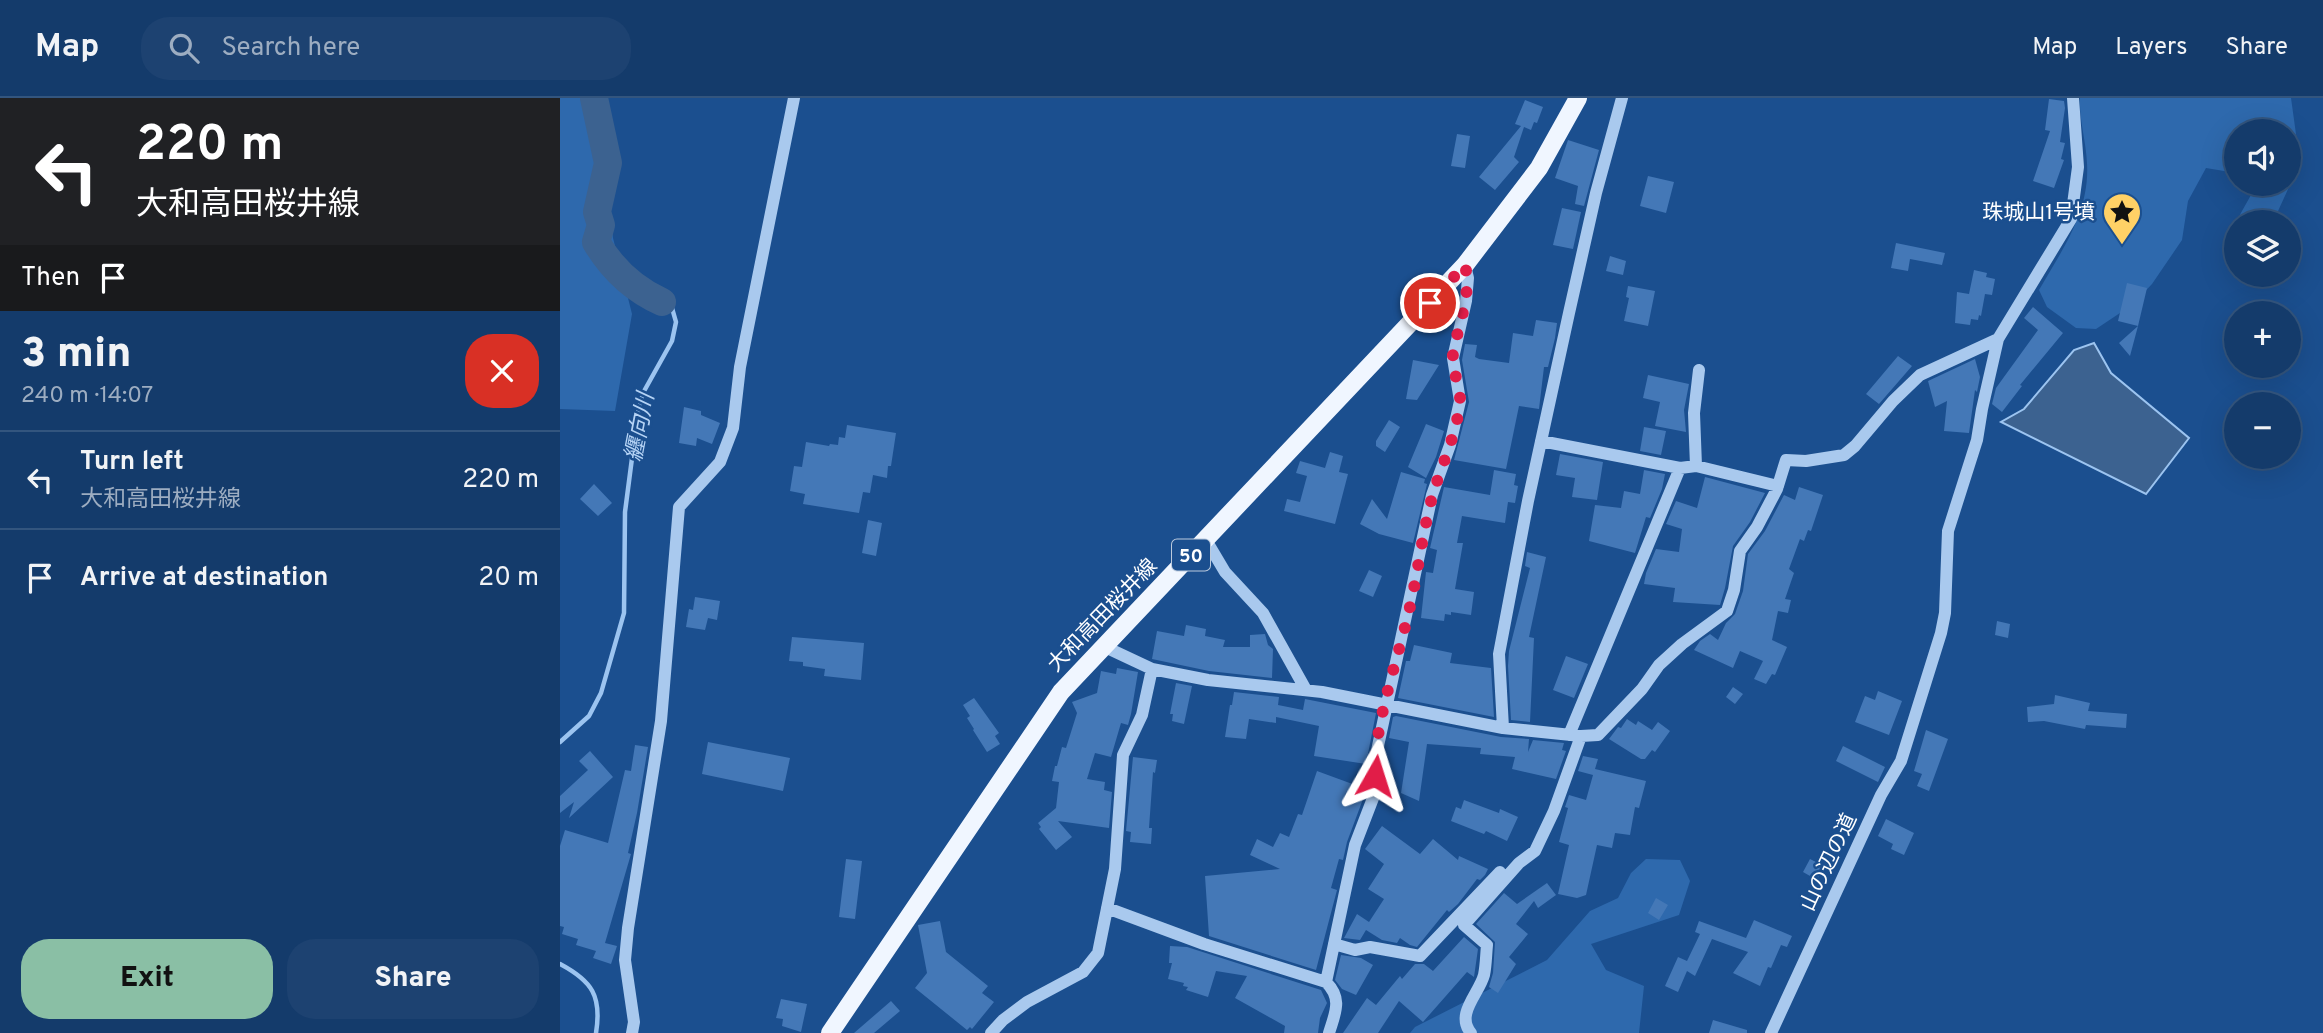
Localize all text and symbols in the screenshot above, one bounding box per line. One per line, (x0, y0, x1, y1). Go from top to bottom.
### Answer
search box (141, 17, 631, 80)
text: Map (35, 27, 99, 69)
icon: search (165, 29, 203, 67)
text: Search here (221, 32, 360, 65)
text: Map (2032, 33, 2077, 63)
text: Layers (2115, 33, 2187, 63)
text: Share (2225, 33, 2288, 63)
text: 220 m (136, 116, 283, 178)
map controls (2224, 119, 2301, 469)
button: sound (2224, 119, 2301, 196)
icon: left (21, 126, 112, 217)
text: 大和高田桜井線 (136, 186, 360, 226)
place icon: 珠城山1号墳 (2101, 191, 2143, 246)
place label: 珠城山1号墳 (1982, 200, 2095, 227)
button: layers (2224, 210, 2301, 287)
icon: arrive (94, 259, 132, 297)
text: Then (21, 262, 80, 295)
pin (1400, 273, 1460, 333)
icon: arrive (1411, 284, 1449, 322)
button: + (2224, 301, 2301, 378)
text: 3 min (21, 329, 132, 382)
button: close (465, 334, 539, 408)
text: 240 m · 14:07 (21, 382, 153, 411)
water label: 纒向川 (621, 388, 663, 464)
button: − (2224, 392, 2301, 469)
text: Turn left (80, 446, 184, 479)
icon: left (21, 461, 59, 499)
text: 220 m (462, 464, 539, 497)
text: 大和高田桜井線 (80, 486, 241, 515)
road number: 50 (1172, 540, 1210, 570)
street label: 大和高田桜井線 (1042, 554, 1164, 678)
icon: arrive (21, 559, 59, 597)
text: Arrive at destination (80, 562, 328, 595)
text: 20 m (478, 562, 539, 595)
position arrow (1338, 739, 1412, 813)
street label: 山の辺の道 (1795, 809, 1864, 916)
button: Exit (21, 939, 273, 1019)
button: Share (287, 939, 539, 1019)

